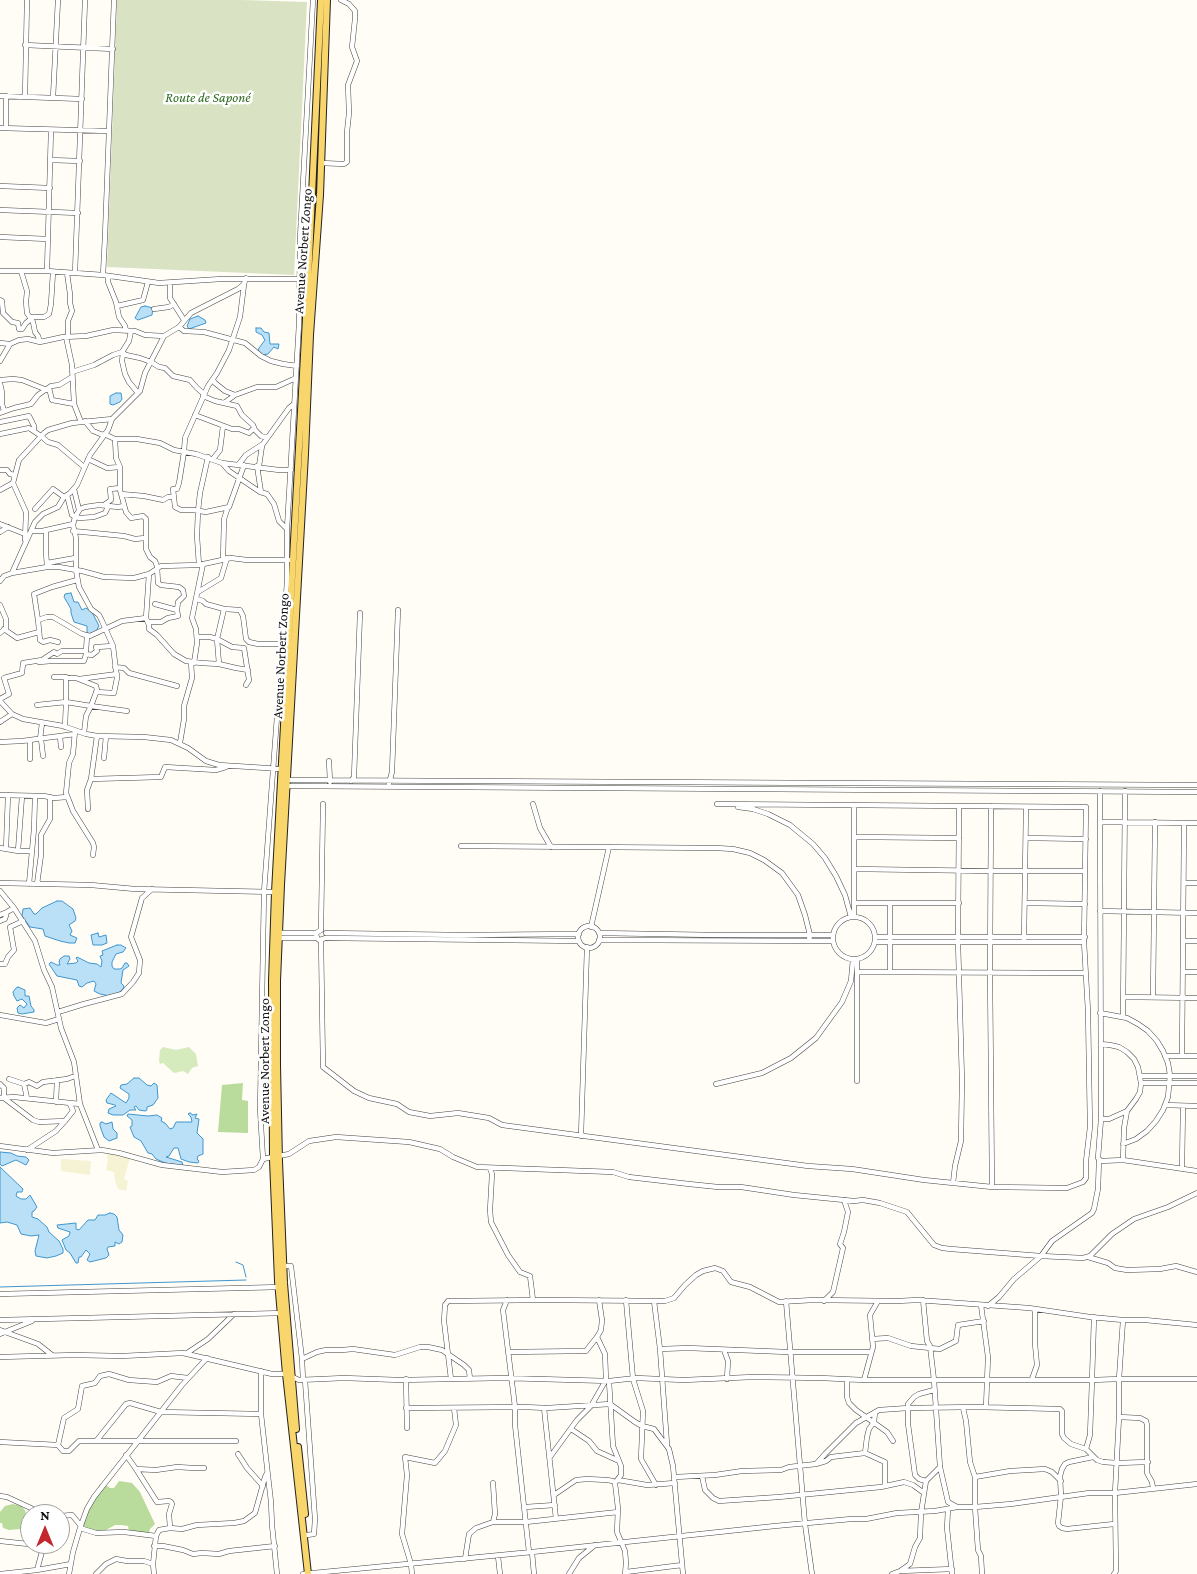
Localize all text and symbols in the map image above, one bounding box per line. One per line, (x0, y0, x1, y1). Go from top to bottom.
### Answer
park label: Route de Saponé (165, 90, 251, 106)
street label: Avenue Norbert Zongo (290, 188, 316, 314)
street label: Avenue Norbert Zongo (269, 593, 293, 719)
street label: Avenue Norbert Zongo (257, 998, 273, 1124)
north arrow (20, 1504, 70, 1554)
text: N (40, 1507, 50, 1523)

